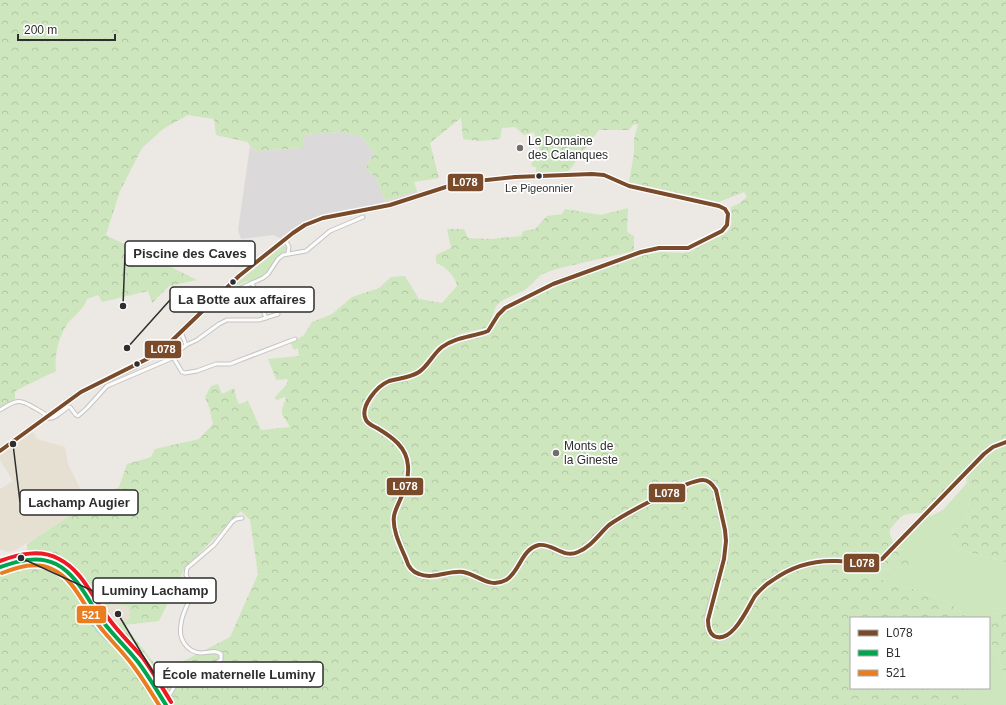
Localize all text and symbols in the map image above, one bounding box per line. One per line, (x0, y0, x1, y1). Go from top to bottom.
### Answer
scale bar (18, 16, 115, 42)
text: 200 m (24, 23, 57, 37)
place label: Le Domaine des Calanques (528, 134, 608, 162)
marker: Le Domaine des Calanques (515, 143, 525, 153)
marker: Le Pigeonnier (534, 171, 544, 181)
line badge: L078 (447, 173, 484, 192)
text: L078 (452, 176, 478, 188)
place label: Le Pigeonnier (505, 182, 573, 194)
callout: Piscine des Caves (125, 241, 255, 266)
text: Piscine des Caves (133, 246, 247, 261)
unlabelled marker (228, 277, 238, 287)
callout: La Botte aux affaires (170, 287, 314, 312)
text: La Botte aux affaires (178, 292, 306, 307)
line badge: L078 (144, 340, 182, 359)
text: L078 (150, 343, 176, 355)
unlabelled marker (132, 359, 142, 369)
place label: Monts de la Gineste (564, 439, 618, 467)
marker: Monts de la Gineste (551, 448, 561, 458)
line badge: L078 (386, 477, 424, 496)
text: L078 (392, 480, 418, 492)
line badge: L078 (648, 483, 686, 503)
text: L078 (654, 487, 680, 499)
callout: Lachamp Augier (20, 490, 138, 515)
text: Lachamp Augier (28, 495, 130, 510)
line badge: L078 (843, 553, 880, 573)
text: L078 (849, 557, 875, 569)
callout: Luminy Lachamp (93, 578, 216, 603)
text: Luminy Lachamp (102, 583, 209, 598)
line badge: 521 (76, 605, 107, 624)
text: 521 (82, 609, 100, 621)
legend (850, 617, 990, 689)
text: L078 (886, 626, 913, 640)
text: B1 (886, 646, 901, 660)
callout: École maternelle Luminy (154, 662, 323, 687)
text: 521 (886, 666, 906, 680)
text: École maternelle Luminy (162, 667, 316, 682)

